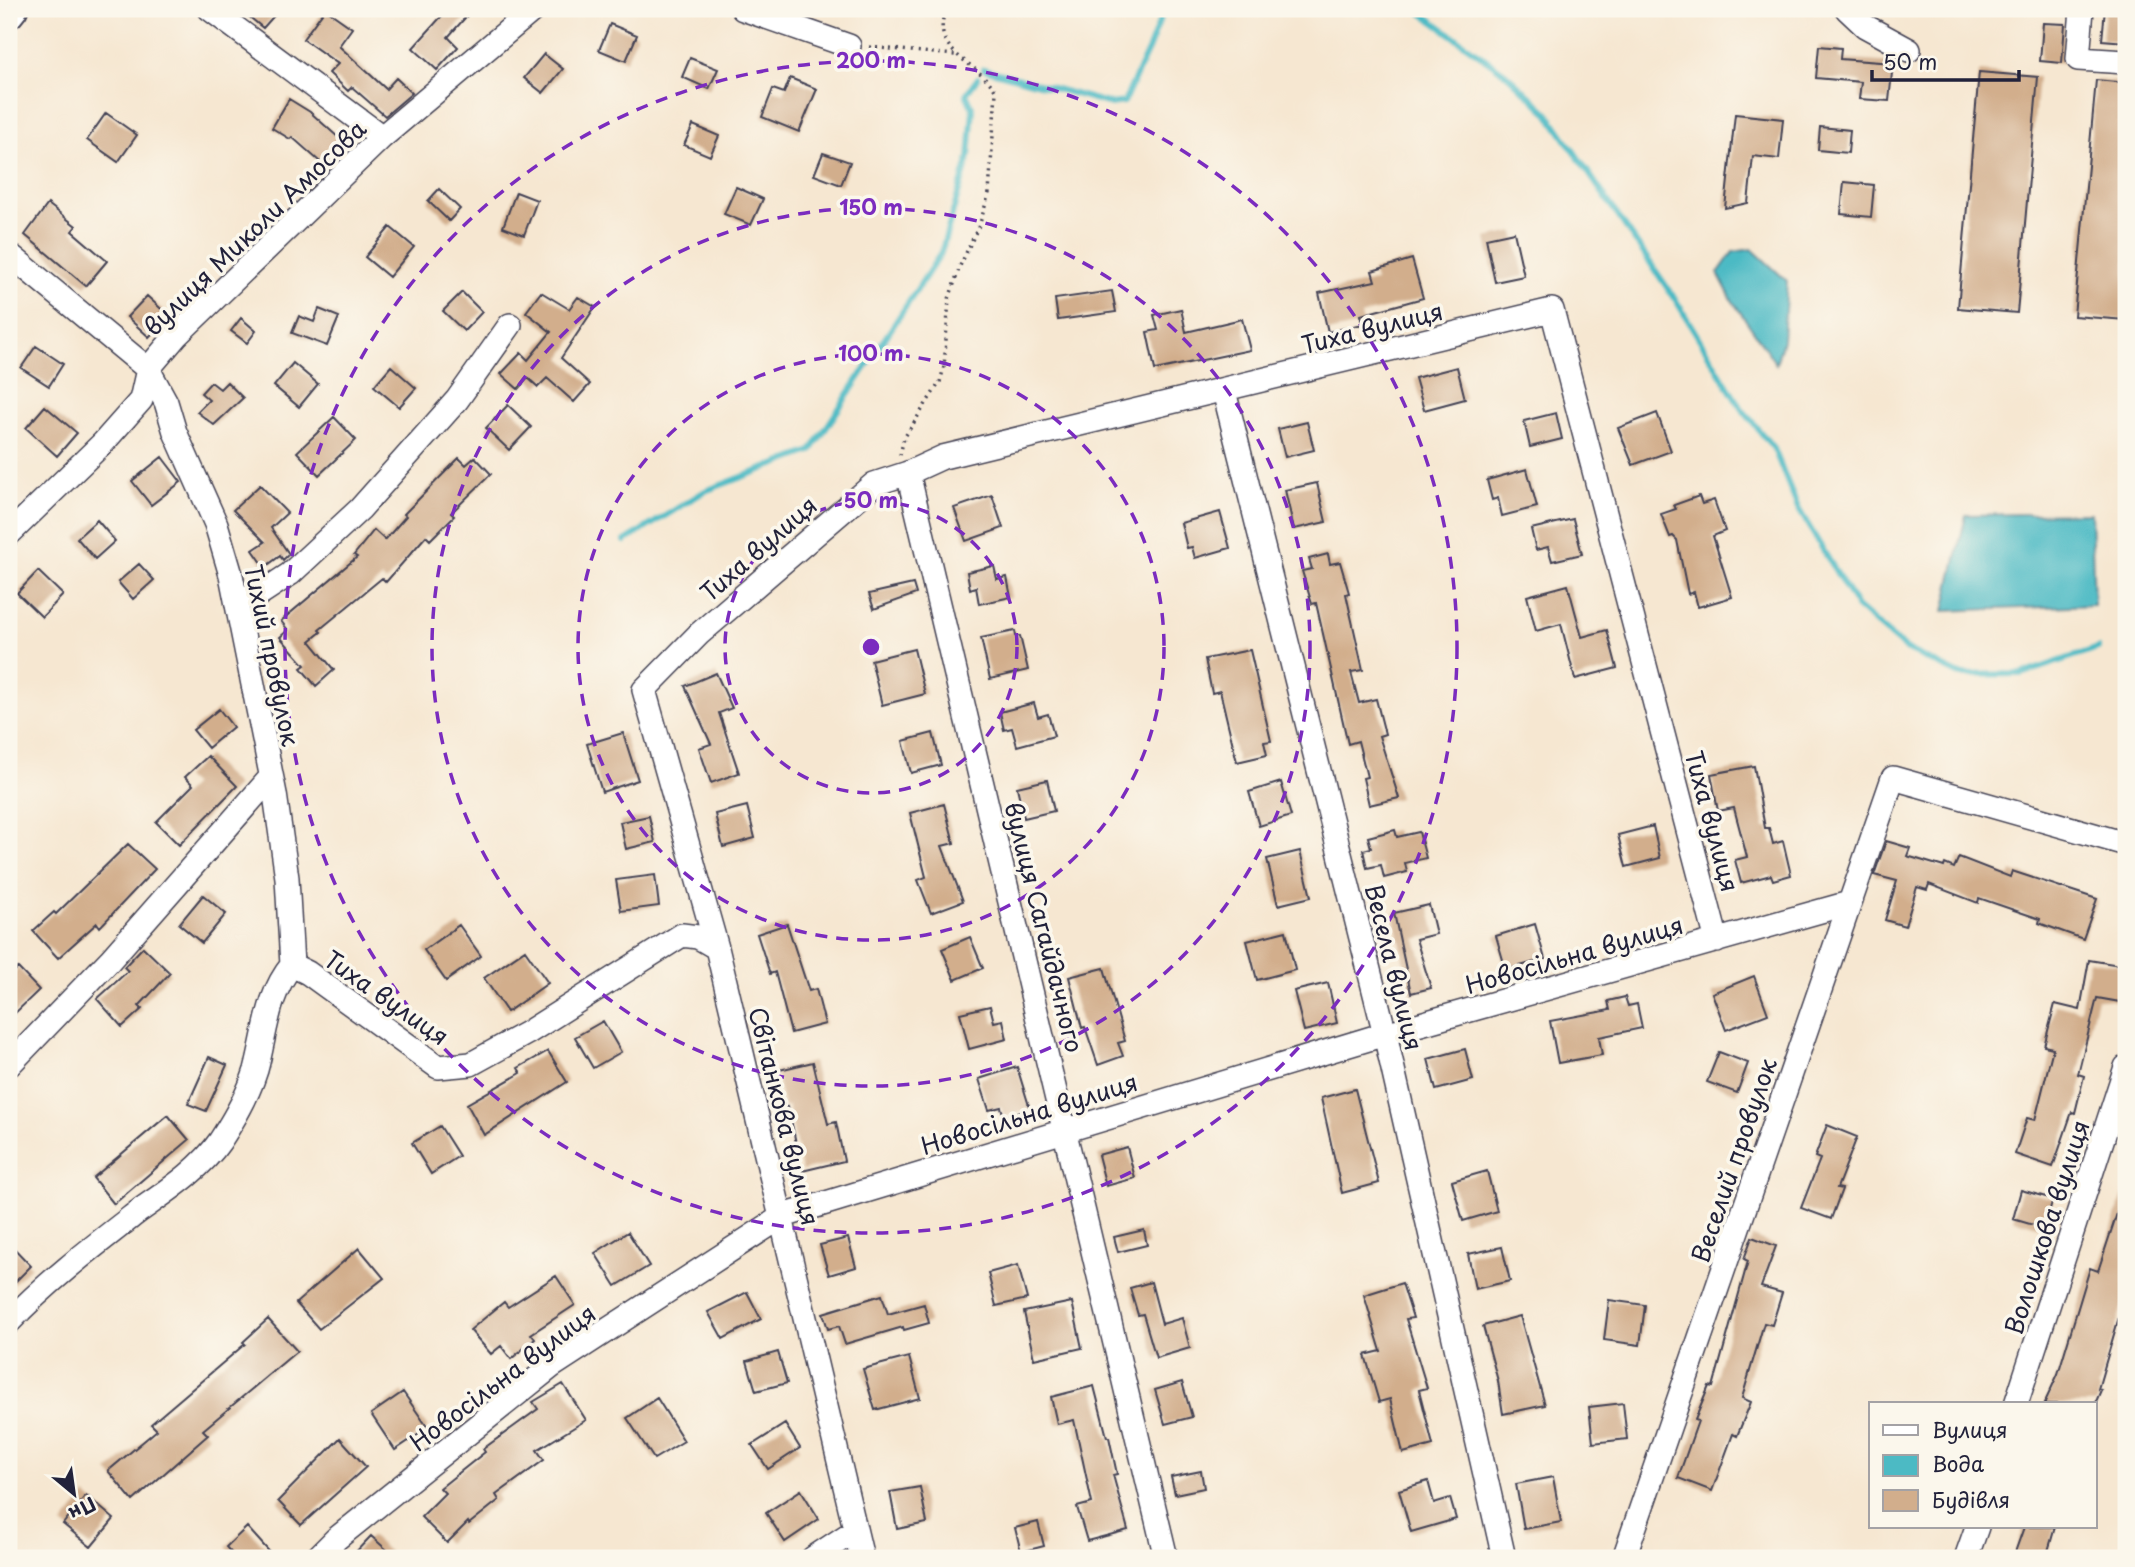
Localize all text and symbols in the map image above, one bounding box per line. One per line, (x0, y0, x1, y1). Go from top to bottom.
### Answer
scale bar (1872, 38, 2020, 82)
text: 200 m (836, 43, 906, 75)
text: 50 m (1883, 45, 1937, 77)
street label: вулиця Миколи Амосова (134, 111, 374, 343)
text: 150 m (839, 190, 903, 222)
street label: Тиха вулиця (1297, 292, 1447, 362)
text: 100 m (838, 336, 904, 368)
text: 50 m (844, 483, 898, 515)
street label: Тиха вулиця (692, 487, 824, 609)
street label: Тихий провулок (236, 561, 310, 750)
centre of rings (859, 635, 883, 659)
street label: Тиха вулиця (1677, 746, 1749, 896)
street label: вулиця Сагайдачного (996, 798, 1094, 1056)
street label: Весела вулиця (1357, 880, 1433, 1054)
street label: Новосільна вулиця (1461, 906, 1687, 1002)
street label: Тиха вулиця (317, 941, 457, 1053)
street label: Світанкова вулиця (740, 1003, 830, 1229)
street label: Веселий провулок (1681, 1052, 1785, 1267)
street label: Новосільна вулиця (916, 1063, 1142, 1163)
street label: Волошкова вулиця (1994, 1115, 2098, 1339)
street label: Новосільна вулиця (401, 1295, 603, 1459)
legend (1869, 1402, 2096, 1528)
text: Вулиця (1932, 1413, 2008, 1445)
text: Вода (1932, 1447, 1984, 1479)
north arrow (38, 1458, 108, 1528)
text: Будівля (1932, 1483, 2010, 1515)
text: Пн (64, 1491, 102, 1529)

